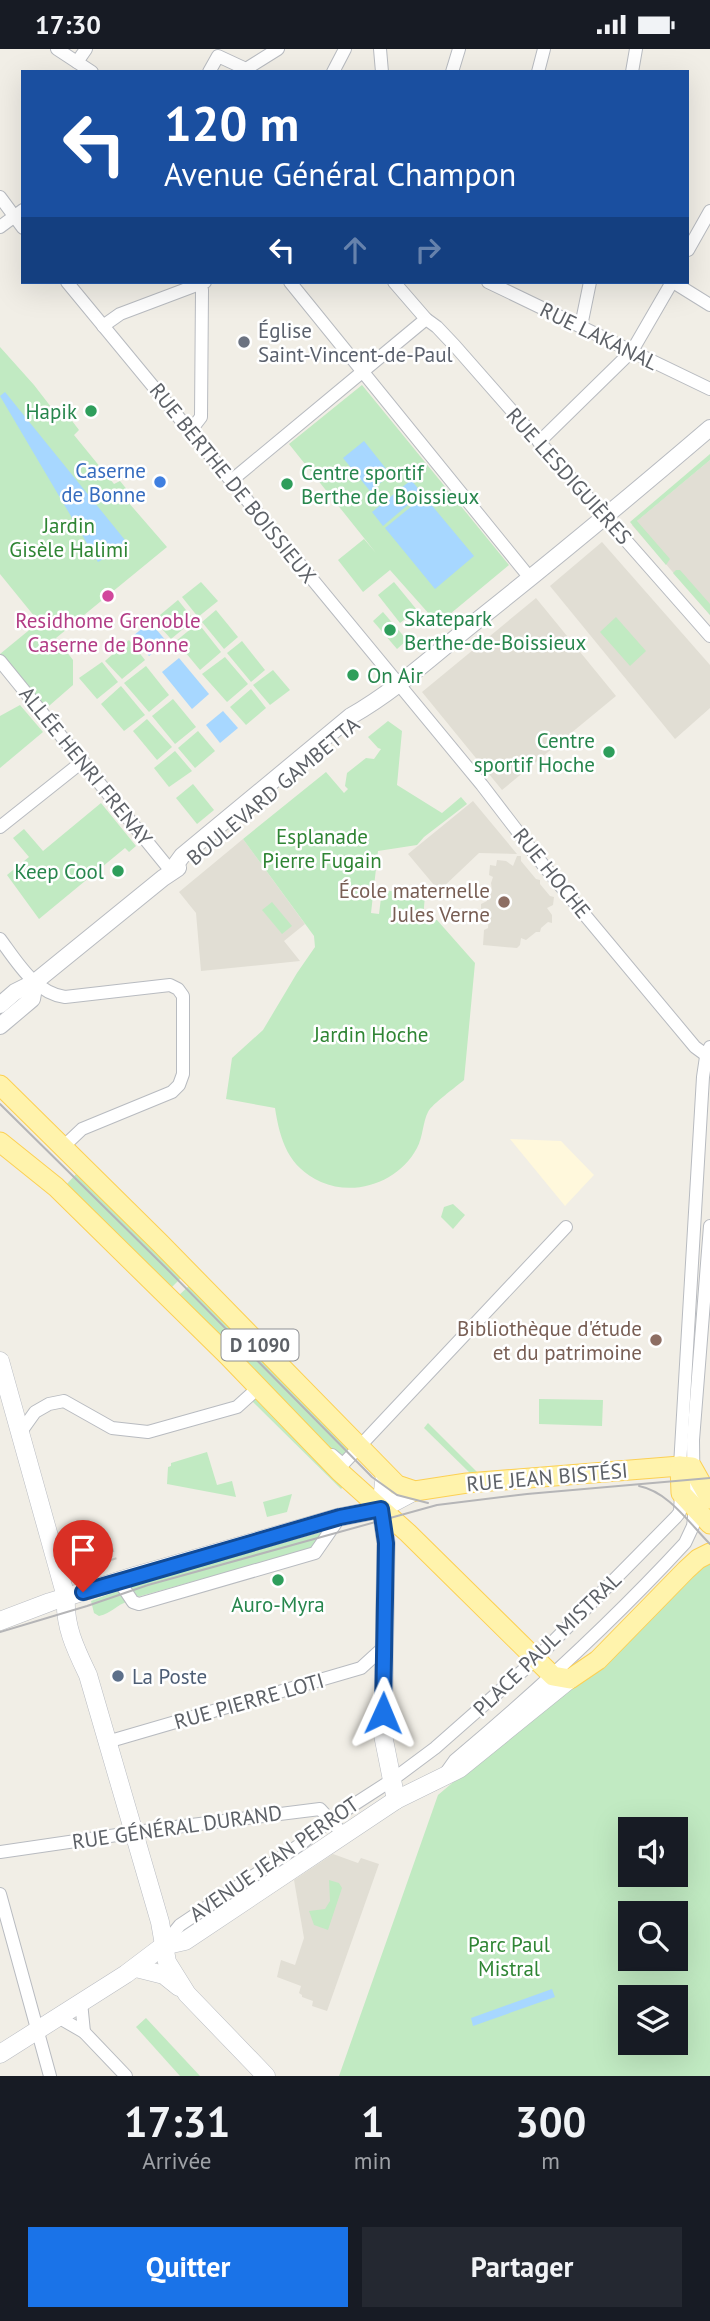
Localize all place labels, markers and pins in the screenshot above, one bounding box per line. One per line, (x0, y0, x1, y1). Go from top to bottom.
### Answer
place label: Église Saint-Vincent-de-Paul (258, 317, 453, 368)
marker: Église Saint-Vincent-de-Paul (236, 334, 252, 350)
place label: Hapik (25, 398, 77, 425)
marker: Hapik (83, 403, 99, 419)
place label: Caserne de Bonne (61, 457, 146, 508)
place label: Centre sportif Berthe de Boissieux (301, 459, 480, 510)
marker: Caserne de Bonne (152, 474, 168, 490)
marker: Centre sportif Berthe de Boissieux (279, 476, 295, 492)
marker: Residhome Grenoble Caserne de Bonne (100, 588, 116, 604)
place label: Skatepark Berthe-de-Boissieux (404, 605, 587, 656)
place label: Residhome Grenoble Caserne de Bonne (15, 607, 201, 658)
marker: Skatepark Berthe-de-Boissieux (382, 622, 398, 638)
place label: On Air (367, 662, 423, 689)
marker: On Air (345, 667, 361, 683)
place label: Centre sportif Hoche (474, 727, 595, 778)
marker: Centre sportif Hoche (601, 744, 617, 760)
place label: Keep Cool (14, 858, 104, 885)
marker: Keep Cool (110, 863, 126, 879)
place label: École maternelle Jules Verne (339, 877, 490, 928)
marker: École maternelle Jules Verne (496, 894, 512, 910)
place label: Bibliothèque d'étude et du patrimoine (457, 1315, 642, 1366)
marker: Bibliothèque d'étude et du patrimoine (648, 1332, 664, 1348)
pin (53, 1520, 113, 1592)
marker: Auro-Myra (270, 1572, 286, 1588)
place label: Auro-Myra (231, 1591, 325, 1618)
place label: La Poste (132, 1663, 207, 1690)
marker: La Poste (110, 1668, 126, 1684)

